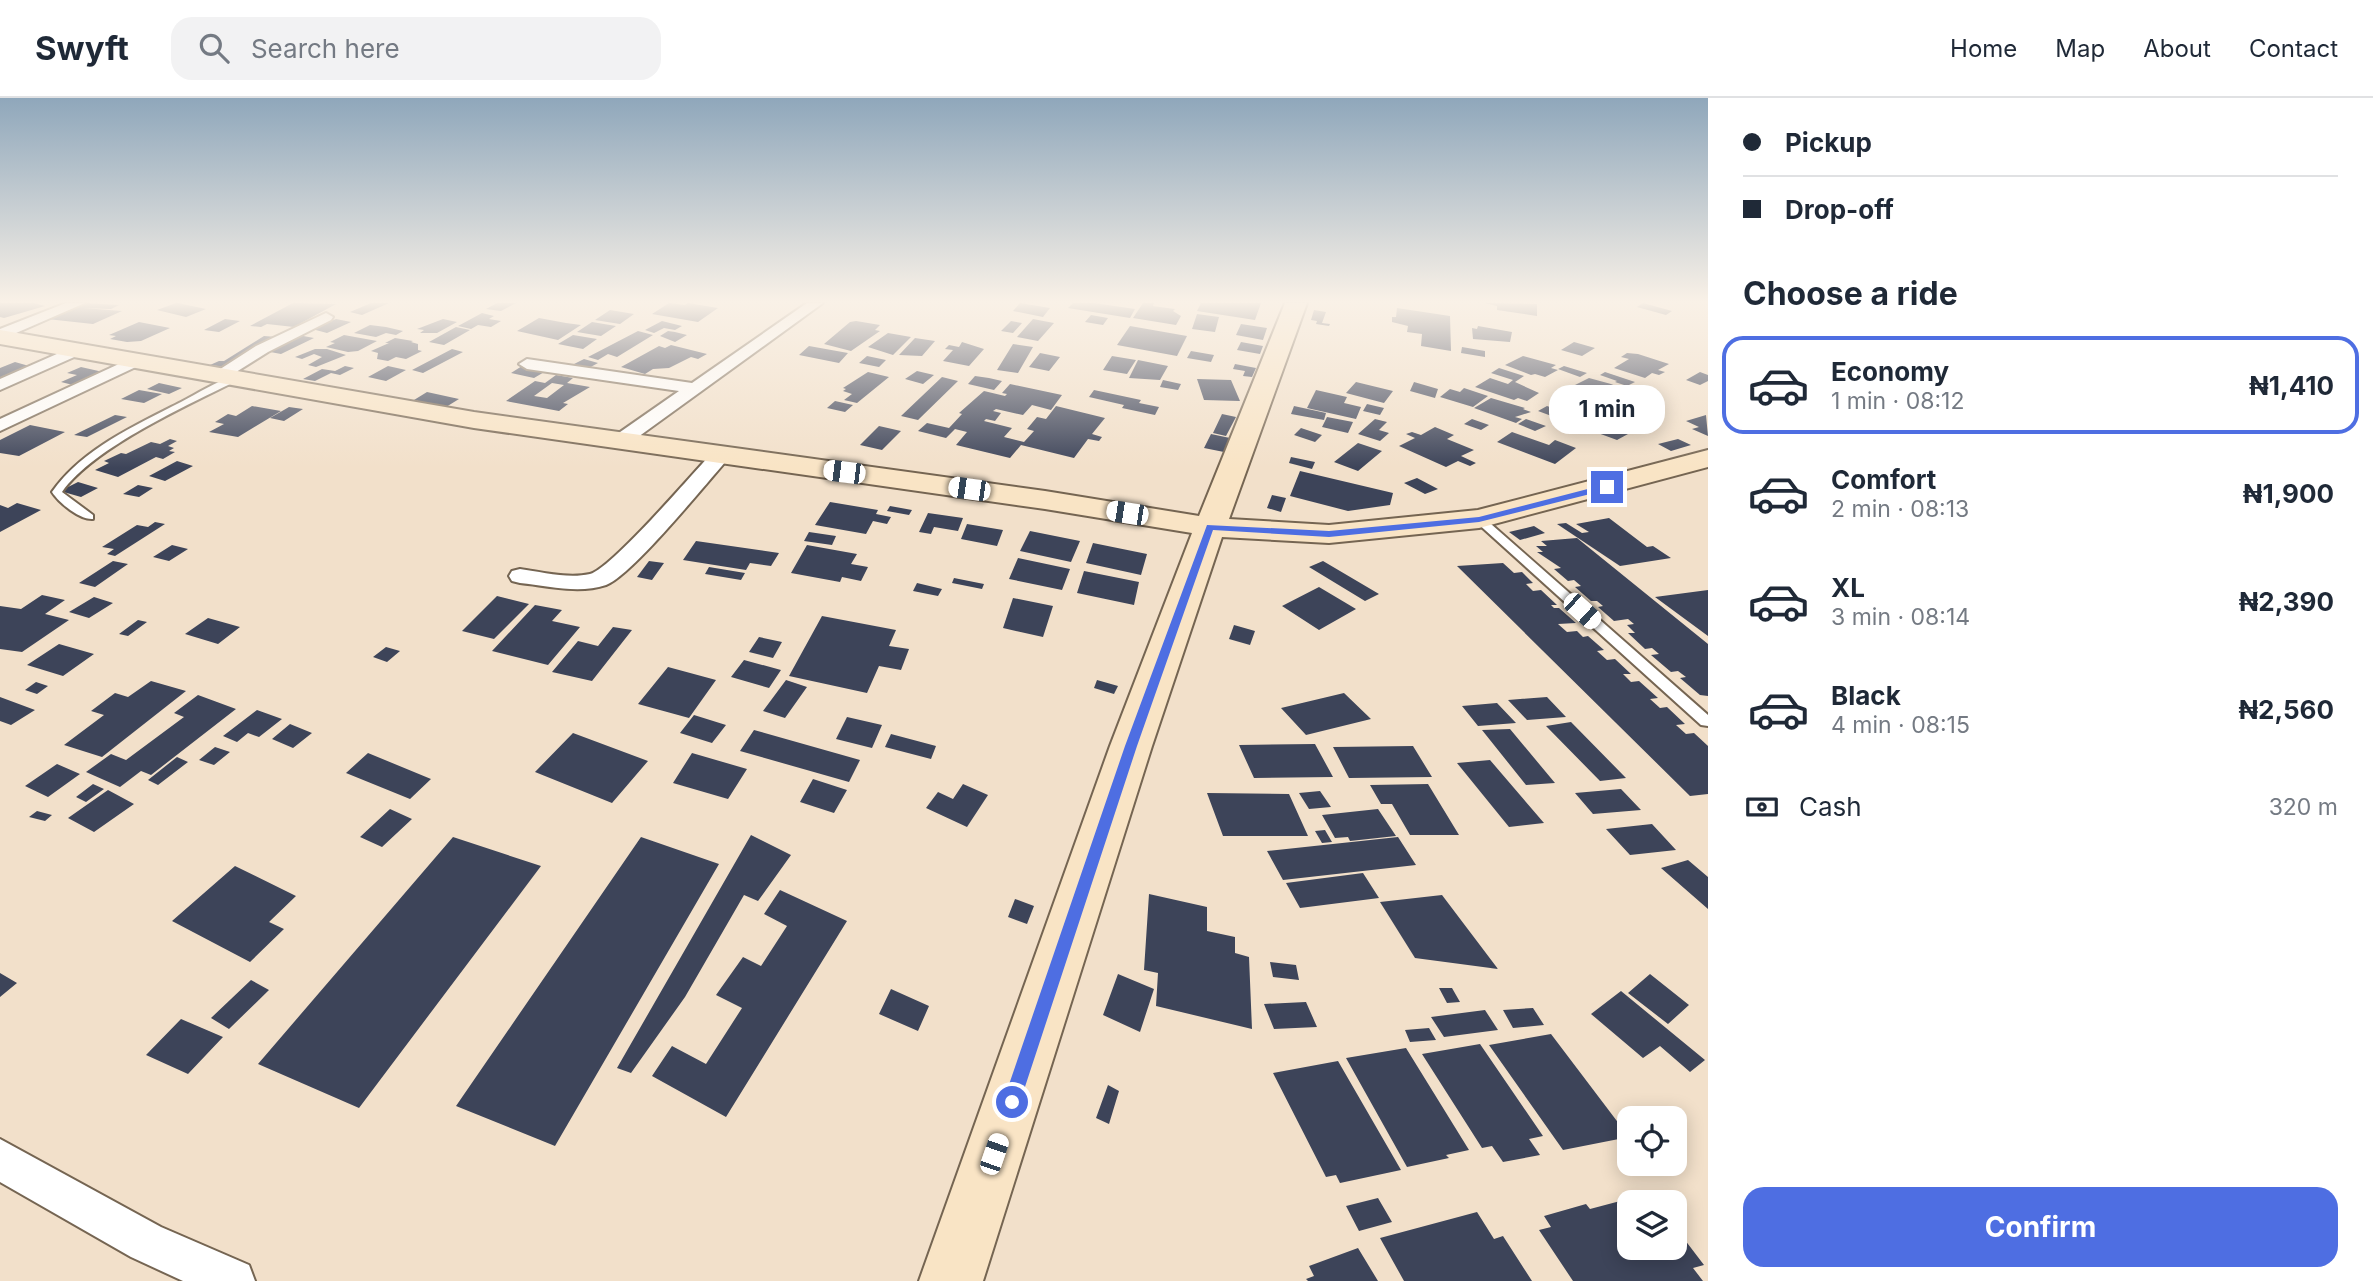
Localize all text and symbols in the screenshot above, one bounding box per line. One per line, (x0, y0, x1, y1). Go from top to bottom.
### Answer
search box (171, 17, 661, 80)
text: Swyft (35, 28, 129, 68)
icon: search (195, 29, 233, 67)
text: Search here (251, 33, 400, 64)
text: Home (1950, 34, 2017, 63)
text: Map (2055, 34, 2105, 63)
text: About (2143, 34, 2211, 63)
text: Contact (2249, 34, 2338, 63)
text: Pickup (1785, 127, 1872, 158)
text: Drop-off (1785, 194, 1894, 225)
text: Choose a ride (1743, 274, 1958, 313)
icon: car (1747, 354, 1810, 417)
text: Economy (1831, 356, 1949, 387)
text: ₦1,410 (2249, 370, 2334, 401)
callout: 1 min (1549, 386, 1665, 434)
text: 1 min · 08:12 (1831, 387, 1964, 415)
text: 1 min (1579, 395, 1635, 423)
car (822, 459, 867, 485)
icon: car (1747, 462, 1810, 525)
text: Comfort (1831, 464, 1936, 495)
route end (1591, 471, 1623, 503)
car (947, 476, 992, 502)
text: ₦1,900 (2243, 478, 2334, 509)
text: 2 min · 08:13 (1831, 495, 1969, 523)
car (1105, 499, 1150, 527)
icon: car (1747, 570, 1810, 633)
text: XL (1831, 572, 1865, 603)
text: ₦2,390 (2239, 586, 2334, 617)
car (1560, 589, 1605, 633)
text: 3 min · 08:14 (1831, 603, 1970, 631)
icon: car (1747, 678, 1810, 741)
text: Black (1831, 680, 1901, 711)
text: ₦2,560 (2238, 694, 2334, 725)
text: 4 min · 08:15 (1831, 711, 1970, 739)
icon: cash (1743, 788, 1781, 826)
text: Cash (1799, 791, 1862, 822)
text: 320 m (2269, 793, 2338, 821)
route start (996, 1086, 1028, 1118)
map controls (1617, 1106, 1687, 1260)
button: locate (1617, 1106, 1687, 1176)
car (978, 1131, 1011, 1177)
button: Confirm (1743, 1187, 2338, 1267)
button: layers (1617, 1190, 1687, 1260)

